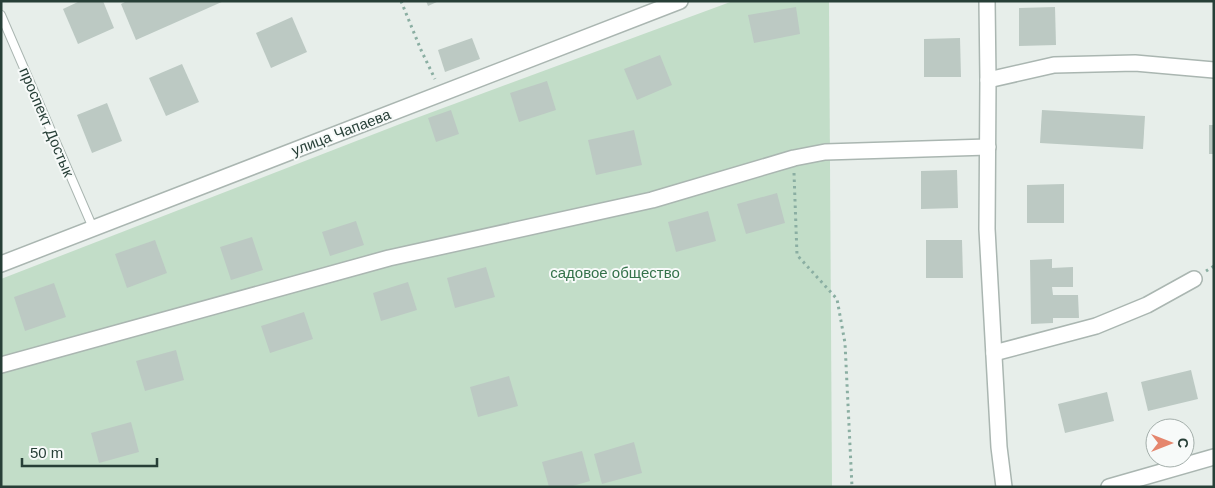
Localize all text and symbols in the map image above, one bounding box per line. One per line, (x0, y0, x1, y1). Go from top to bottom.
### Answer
street label: проспект Достык (16, 65, 78, 180)
street label: улица Чапаева (289, 105, 394, 159)
park label: садовое общество (550, 264, 680, 281)
north arrow (1145, 418, 1195, 468)
scale bar (22, 436, 158, 468)
text: С (1175, 438, 1191, 448)
text: 50 m (30, 444, 63, 461)

